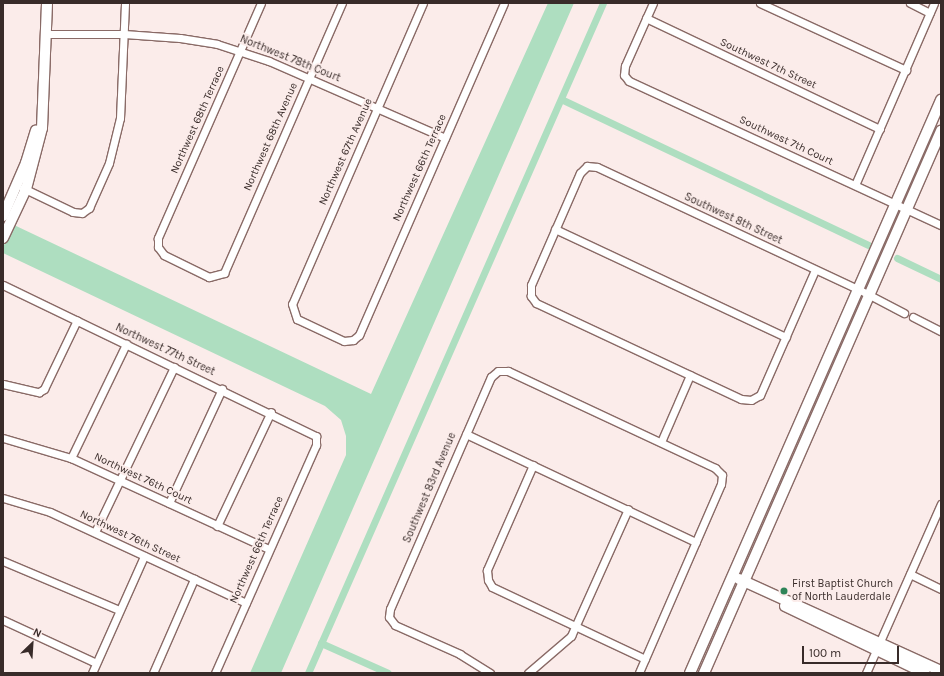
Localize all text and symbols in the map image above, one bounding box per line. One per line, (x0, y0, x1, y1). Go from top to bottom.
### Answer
street label: Northwest 78th Court (238, 33, 342, 85)
street label: Southwest 7th Street (718, 36, 818, 92)
street label: Northwest 68th Terrace (168, 64, 228, 176)
street label: Northwest 68th Avenue (241, 81, 301, 193)
street label: Northwest 67th Avenue (316, 97, 376, 207)
street label: Northwest 66th Terrace (390, 112, 450, 224)
street label: Southwest 7th Court (737, 113, 835, 169)
street label: Southwest 8th Street (682, 190, 784, 248)
street label: Northwest 77th Street (113, 321, 217, 379)
street label: Southwest 83rd Avenue (401, 431, 459, 545)
street label: Northwest 76th Court (92, 450, 194, 508)
street label: Northwest 66th Terrace (227, 494, 287, 606)
street label: Northwest 76th Street (78, 508, 182, 566)
place label: First Baptist Church of North Lauderdale (792, 578, 893, 604)
marker: First Baptist Church of North Lauderdale (779, 586, 789, 596)
north arrow (12, 624, 52, 664)
text: N (31, 625, 44, 640)
scale bar (804, 638, 901, 664)
text: 100 m (809, 646, 841, 660)

